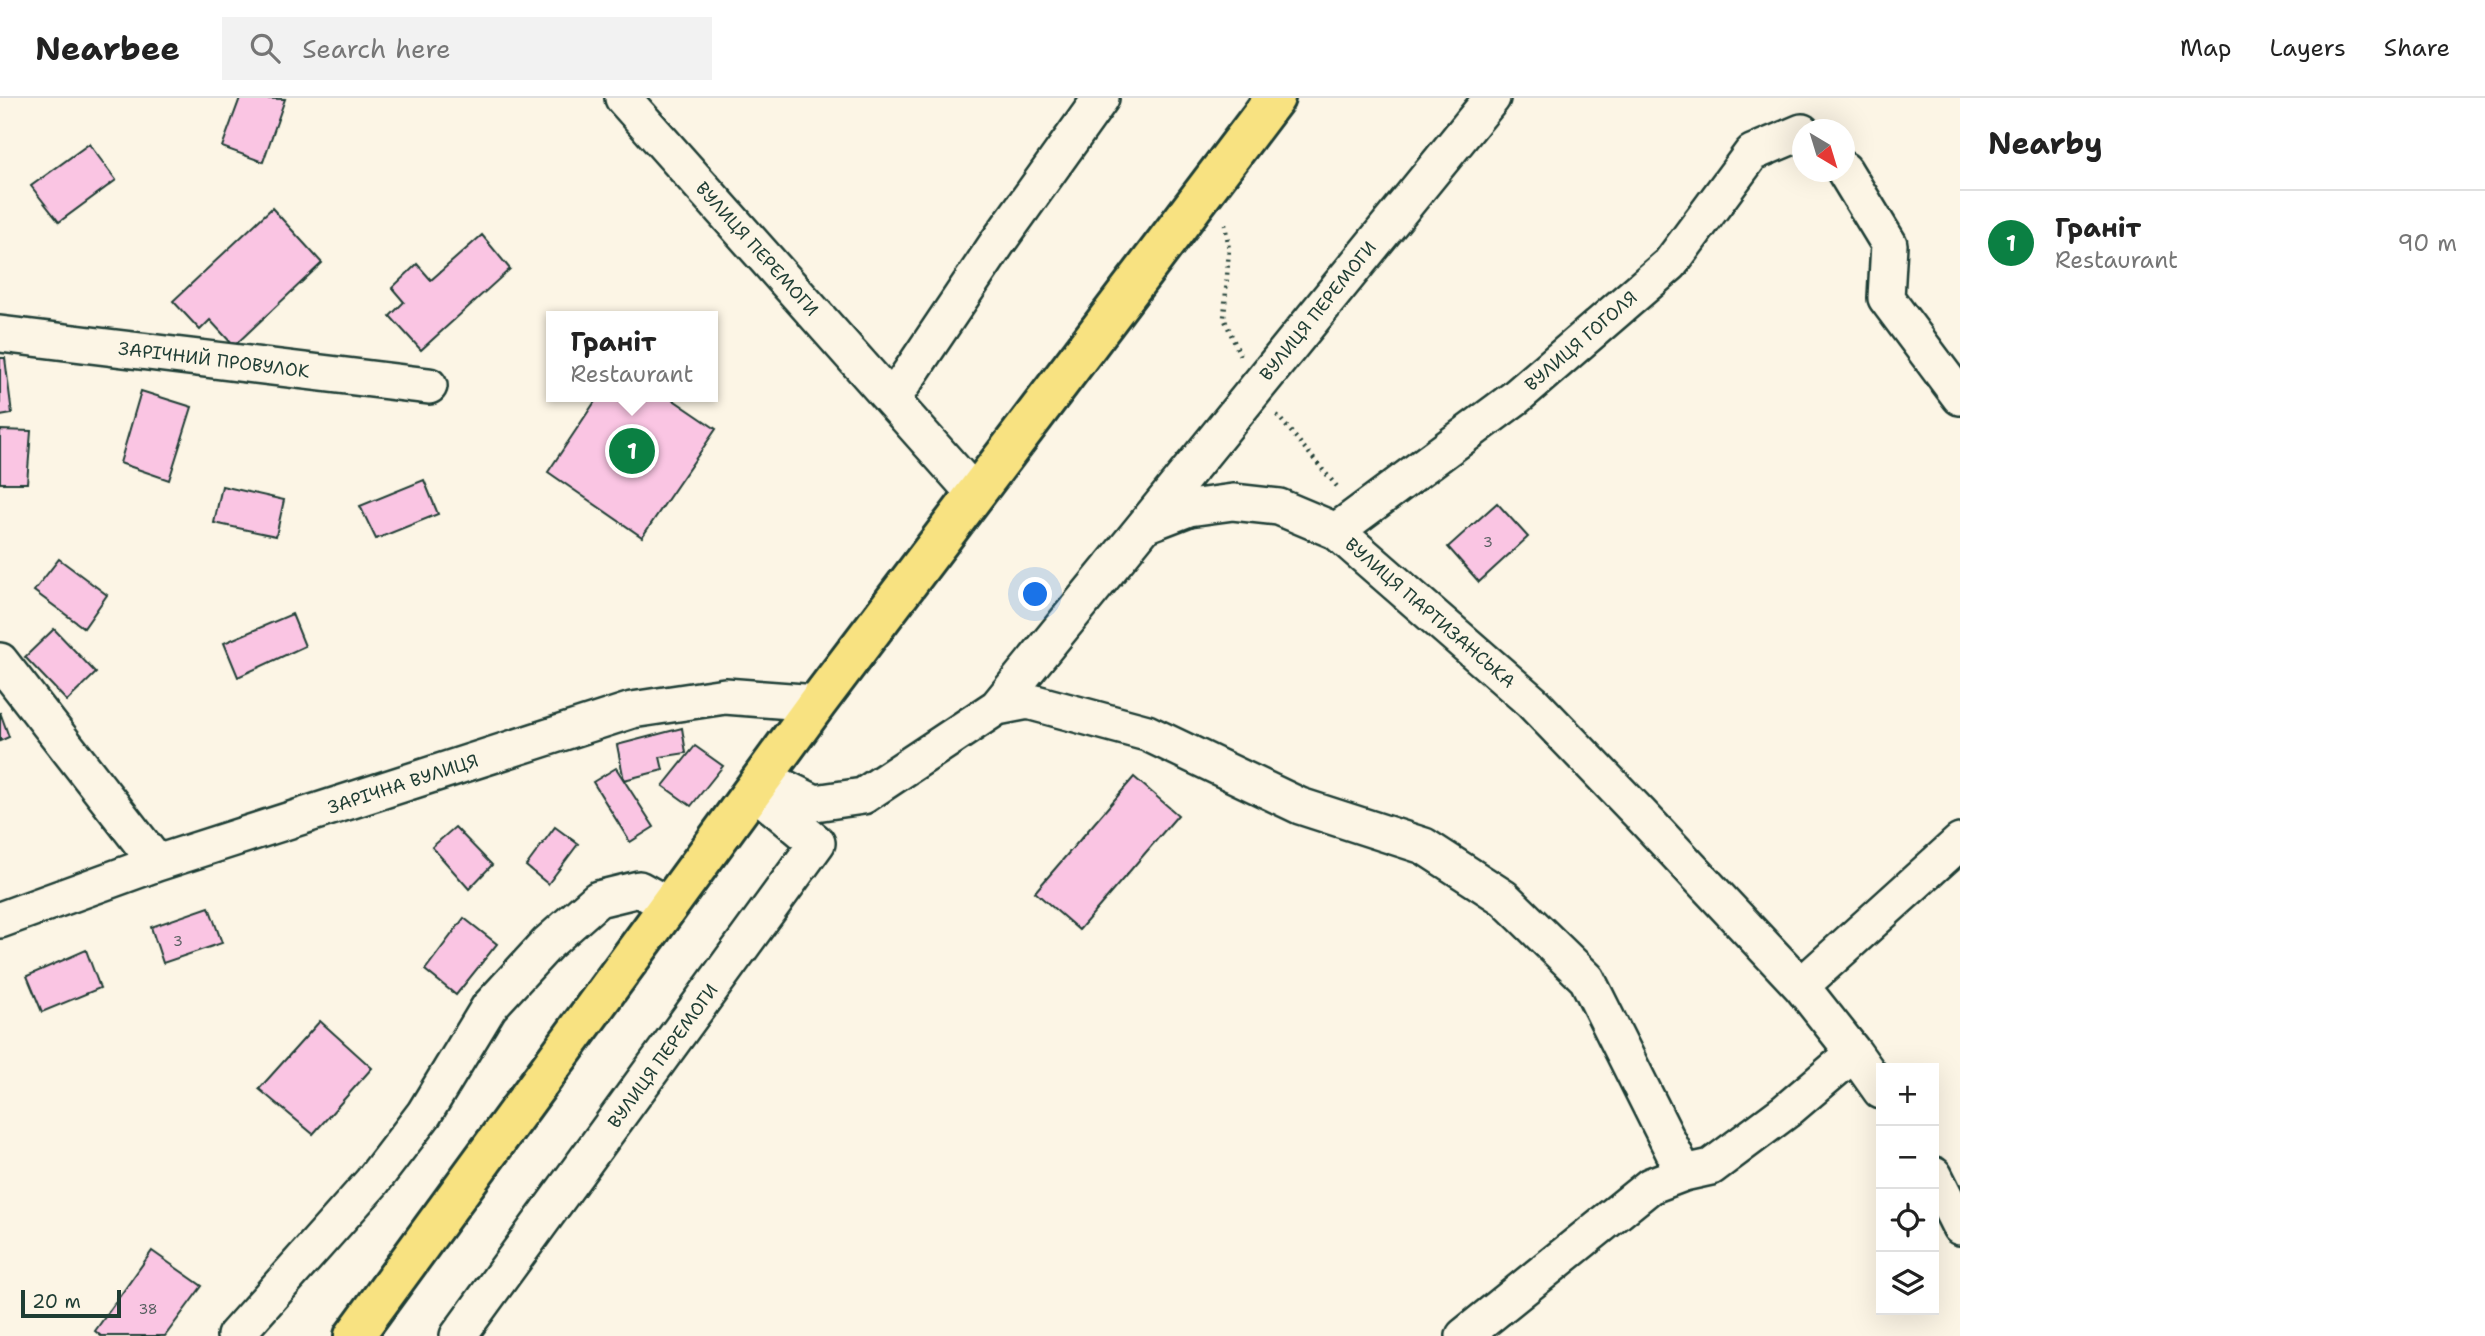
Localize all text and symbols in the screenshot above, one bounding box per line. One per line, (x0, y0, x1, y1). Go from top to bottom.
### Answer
search box (222, 17, 712, 80)
text: Nearbee (35, 26, 180, 71)
icon: search (246, 29, 284, 67)
text: Search here (302, 31, 451, 66)
text: Map (2180, 32, 2231, 64)
text: Layers (2269, 32, 2346, 64)
text: Share (2384, 32, 2450, 64)
north arrow (1792, 119, 1855, 182)
text: Nearby (1988, 123, 2103, 164)
street label: ВУЛИЦЯ ПЕРЕМОГИ (690, 177, 824, 321)
text: Граніт (2055, 210, 2141, 245)
text: 1 (2006, 228, 2016, 258)
text: 90 m (2397, 228, 2457, 258)
street label: ВУЛИЦЯ ПЕРЕМОГИ (1254, 236, 1382, 386)
text: Restaurant (2055, 245, 2178, 275)
street label: ВУЛИЦЯ ГОГОЛЯ (1520, 286, 1642, 396)
popup (546, 311, 718, 402)
text: Граніт (570, 324, 656, 359)
street label: ЗАРІЧНИЙ ПРОВУЛОК (117, 336, 311, 384)
text: Restaurant (570, 359, 694, 389)
pin: 1 (609, 425, 655, 477)
street label: ВУЛИЦЯ ПАРТИЗАНСЬКА (1340, 532, 1520, 694)
house number: 3 (1483, 533, 1493, 551)
your location (1018, 577, 1052, 611)
street label: ЗАРІЧНА ВУЛИЦЯ (325, 748, 481, 820)
house number: 3 (173, 932, 183, 950)
street label: ВУЛИЦЯ ПЕРЕМОГИ (603, 979, 723, 1133)
map controls (1876, 1063, 1939, 1315)
button: + (1876, 1063, 1939, 1126)
button: − (1876, 1126, 1939, 1189)
button: locate (1876, 1189, 1939, 1252)
button: layers (1876, 1252, 1939, 1315)
scale bar (21, 1287, 121, 1319)
text: 20 m (32, 1289, 81, 1314)
house number: 38 (138, 1300, 158, 1318)

